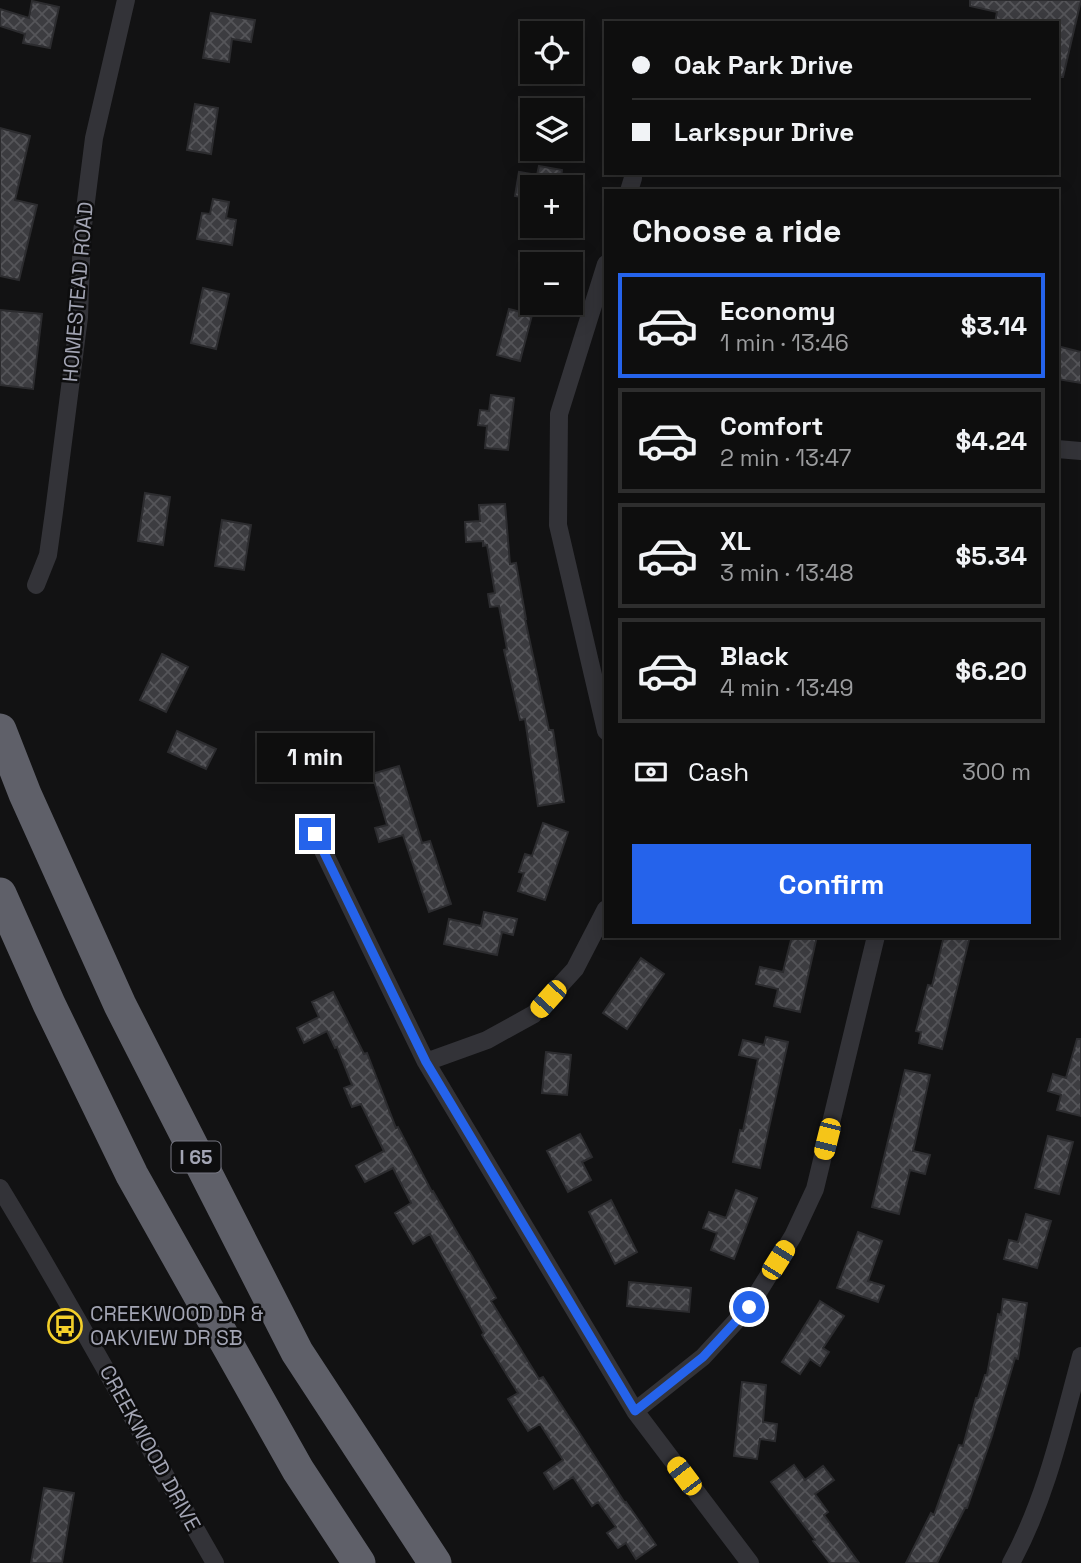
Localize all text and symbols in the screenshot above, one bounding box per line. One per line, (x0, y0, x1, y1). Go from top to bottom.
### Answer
map controls (520, 21, 583, 315)
button: locate (520, 21, 583, 84)
text: Oak Park Drive (674, 48, 853, 82)
button: layers (520, 98, 583, 161)
text: Larkspur Drive (674, 115, 854, 149)
button: + (520, 175, 583, 238)
street label: HOMESTEAD ROAD (56, 201, 99, 383)
text: Choose a ride (632, 211, 842, 251)
button: − (520, 252, 583, 315)
icon: car (636, 294, 699, 357)
text: Economy (720, 294, 836, 328)
text: $3.14 (961, 309, 1027, 343)
text: 1 min · 13:46 (720, 328, 849, 358)
icon: car (636, 409, 699, 472)
text: Comfort (720, 409, 823, 443)
text: $4.24 (955, 424, 1027, 458)
text: 2 min · 13:47 (720, 443, 851, 473)
icon: car (636, 524, 699, 587)
text: XL (720, 524, 751, 558)
text: $5.34 (956, 539, 1027, 573)
text: 3 min · 13:48 (720, 558, 853, 588)
icon: car (636, 639, 699, 702)
text: Black (720, 639, 789, 673)
text: $6.20 (955, 654, 1027, 688)
text: 4 min · 13:49 (720, 673, 854, 703)
callout: 1 min (257, 732, 373, 782)
text: 1 min (287, 742, 343, 772)
icon: cash (632, 753, 670, 791)
text: Cash (688, 755, 749, 789)
text: 300 m (962, 757, 1031, 787)
route end (299, 818, 331, 850)
button: Confirm (632, 844, 1031, 924)
car (527, 976, 570, 1022)
car (812, 1116, 843, 1162)
road number: I 65 (172, 1142, 220, 1172)
car (758, 1237, 799, 1283)
route start (733, 1291, 765, 1323)
place label: CREEKWOOD DR & OAKVIEW DR SB (90, 1300, 264, 1351)
bus stop icon: CREEKWOOD DR & OAKVIEW DR SB (46, 1307, 84, 1345)
street label: CREEKWOOD DRIVE (94, 1360, 207, 1535)
car (663, 1453, 706, 1499)

